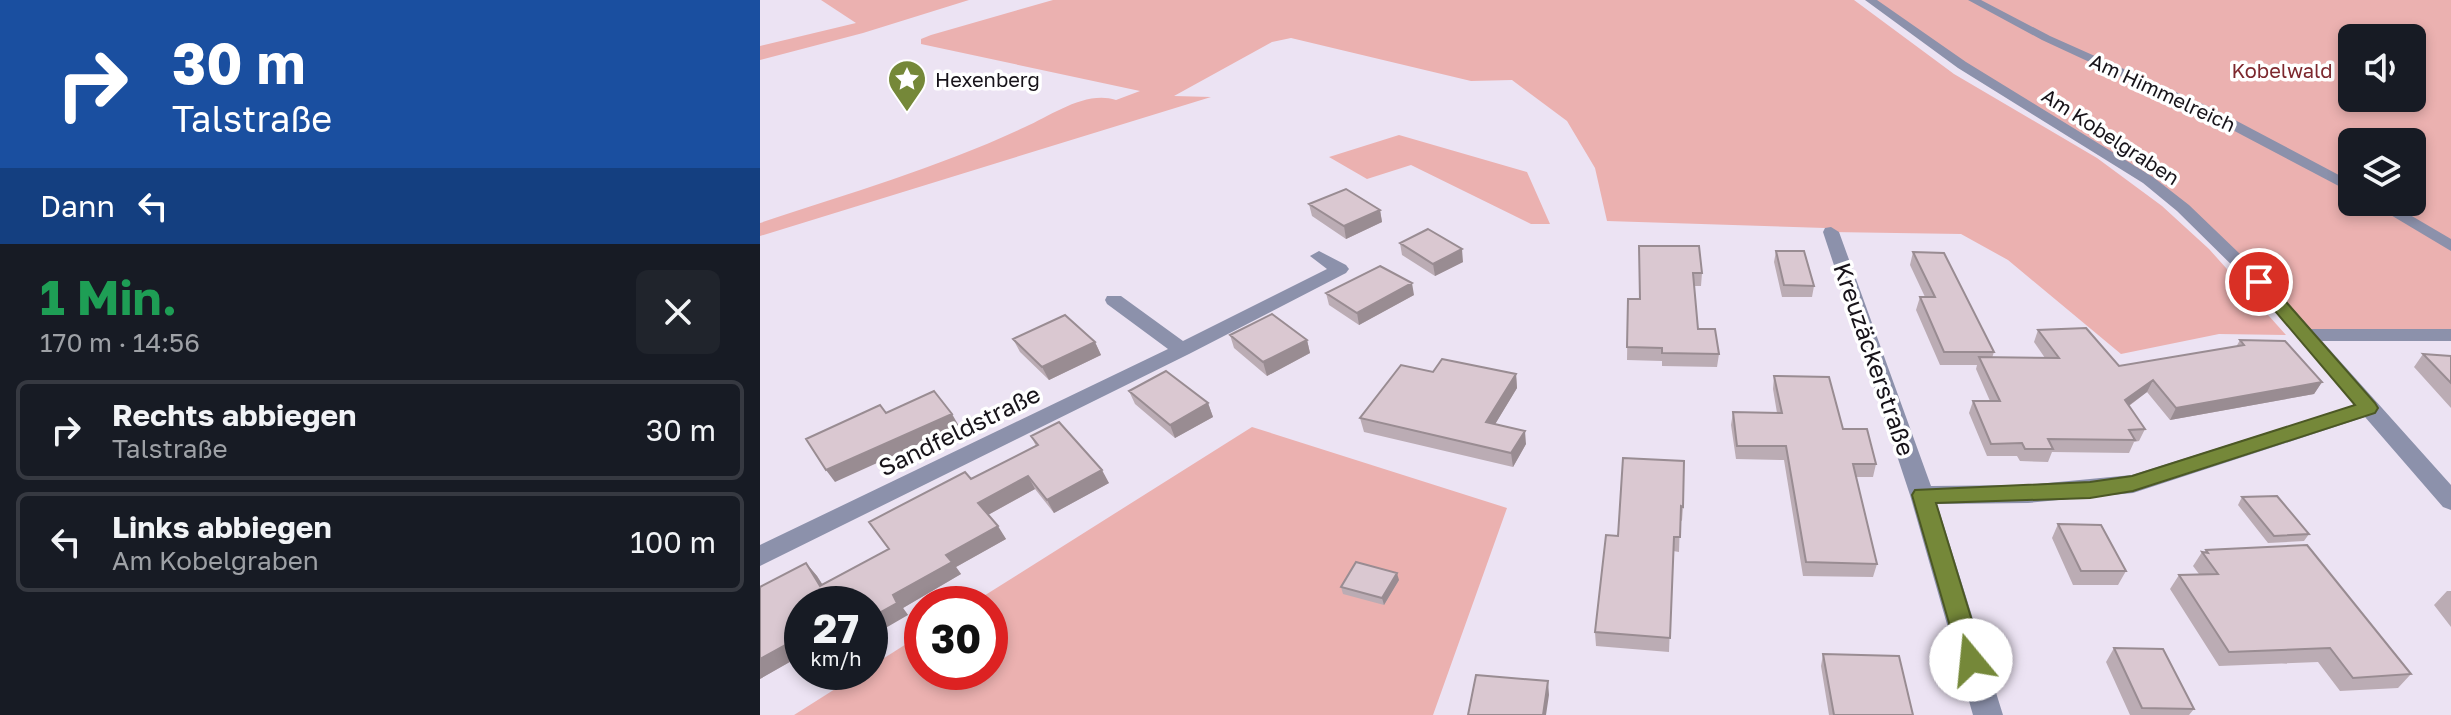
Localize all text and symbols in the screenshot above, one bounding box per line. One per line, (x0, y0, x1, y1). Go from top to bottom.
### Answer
map controls (2338, 24, 2426, 216)
button: sound (2338, 24, 2426, 112)
text: 30 m (172, 29, 306, 96)
icon: right (40, 32, 144, 136)
street label: Am Himmelreich (2086, 48, 2240, 136)
place icon: Hexenberg (886, 58, 928, 113)
park label: Kobelwald (2231, 58, 2333, 82)
place label: Hexenberg (935, 67, 1040, 91)
street label: Am Kobelgraben (2038, 83, 2184, 189)
text: Talstraße (172, 97, 332, 140)
button: layers (2338, 128, 2426, 216)
icon: left (131, 184, 175, 228)
text: Dann (40, 188, 115, 224)
pin (2225, 248, 2293, 316)
street label: Kreuzäckerstraße (1828, 259, 1922, 459)
icon: arrive (2237, 260, 2281, 304)
text: 1 Min. (40, 268, 177, 326)
button: close (636, 270, 720, 354)
text: 170 m · 14:56 (40, 327, 200, 358)
street label: Sandfeldstraße (874, 378, 1044, 482)
text: Rechts abbiegen (112, 397, 356, 433)
icon: right (44, 408, 88, 452)
text: 30 m (646, 412, 716, 448)
text: Talstraße (112, 433, 228, 464)
text: Links abbiegen (112, 509, 332, 545)
icon: left (44, 520, 88, 564)
text: 100 m (630, 524, 716, 560)
text: Am Kobelgraben (112, 545, 319, 576)
speed limit sign: 30 (904, 586, 1008, 690)
text: 27 (813, 604, 859, 652)
position arrow (1929, 618, 2013, 702)
text: km/h (811, 646, 861, 670)

